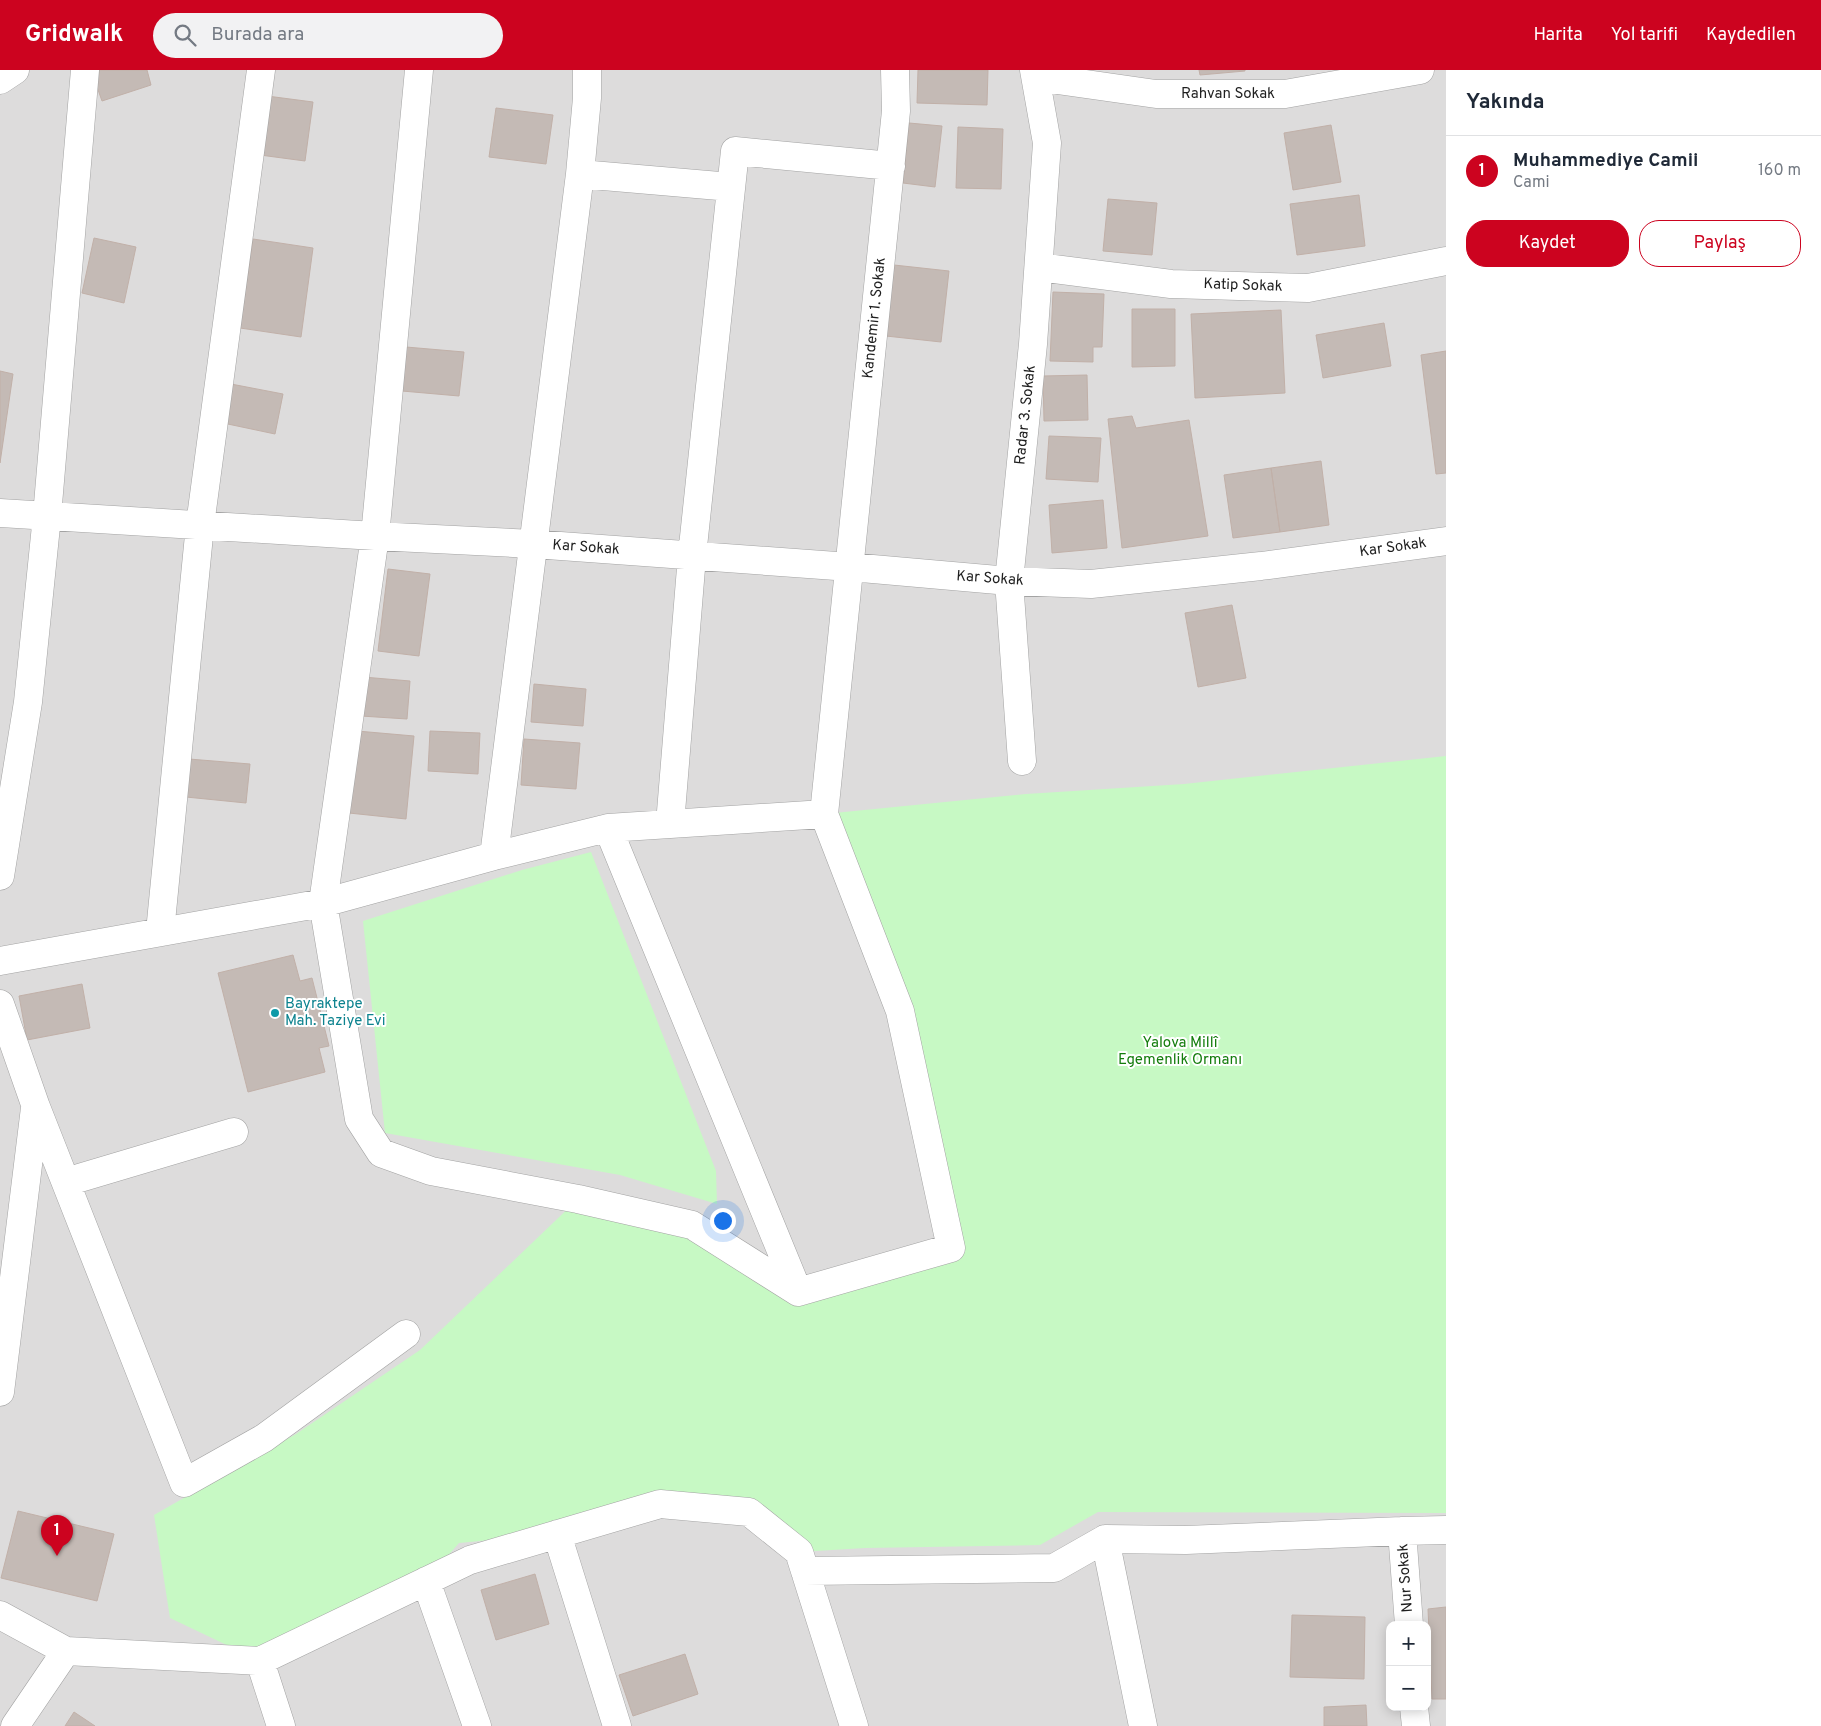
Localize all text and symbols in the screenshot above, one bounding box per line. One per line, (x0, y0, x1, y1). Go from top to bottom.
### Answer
search box (153, 13, 503, 58)
text: Gridwalk (25, 20, 123, 50)
icon: search (171, 21, 199, 49)
text: Burada ara (211, 23, 304, 47)
text: Harita (1533, 24, 1583, 47)
text: Yol tarifi (1611, 24, 1678, 47)
text: Kaydedilen (1706, 24, 1796, 47)
street label: Rahvan Sokak (1181, 85, 1275, 104)
text: Yakında (1466, 89, 1545, 116)
text: Muhammediye Camii (1513, 149, 1698, 173)
text: 1 (1479, 161, 1485, 181)
text: 160 m (1758, 161, 1801, 181)
text: Cami (1513, 173, 1550, 193)
button: Kaydet (1466, 220, 1629, 267)
button: Paylaş (1639, 220, 1801, 267)
street label: Kandemir 1. Sokak (859, 256, 891, 380)
street label: Katip Sokak (1203, 275, 1283, 297)
street label: Radar 3. Sokak (1011, 364, 1041, 466)
street label: Kar Sokak (1358, 534, 1428, 562)
street label: Kar Sokak (552, 536, 620, 560)
street label: Kar Sokak (956, 567, 1024, 591)
place label: Bayraktepe Mah. Taziye Evi (285, 995, 386, 1031)
marker: Bayraktepe Mah. Taziye Evi (269, 1007, 281, 1019)
park label: Yalova Millî Egemenlik Ormanı (1118, 1034, 1242, 1070)
your location (710, 1208, 736, 1234)
pin: 1 (41, 1515, 73, 1556)
street label: Nur Sokak (1394, 1543, 1418, 1613)
map controls (1386, 1621, 1431, 1711)
button: + (1386, 1621, 1431, 1666)
button: − (1386, 1666, 1431, 1711)

